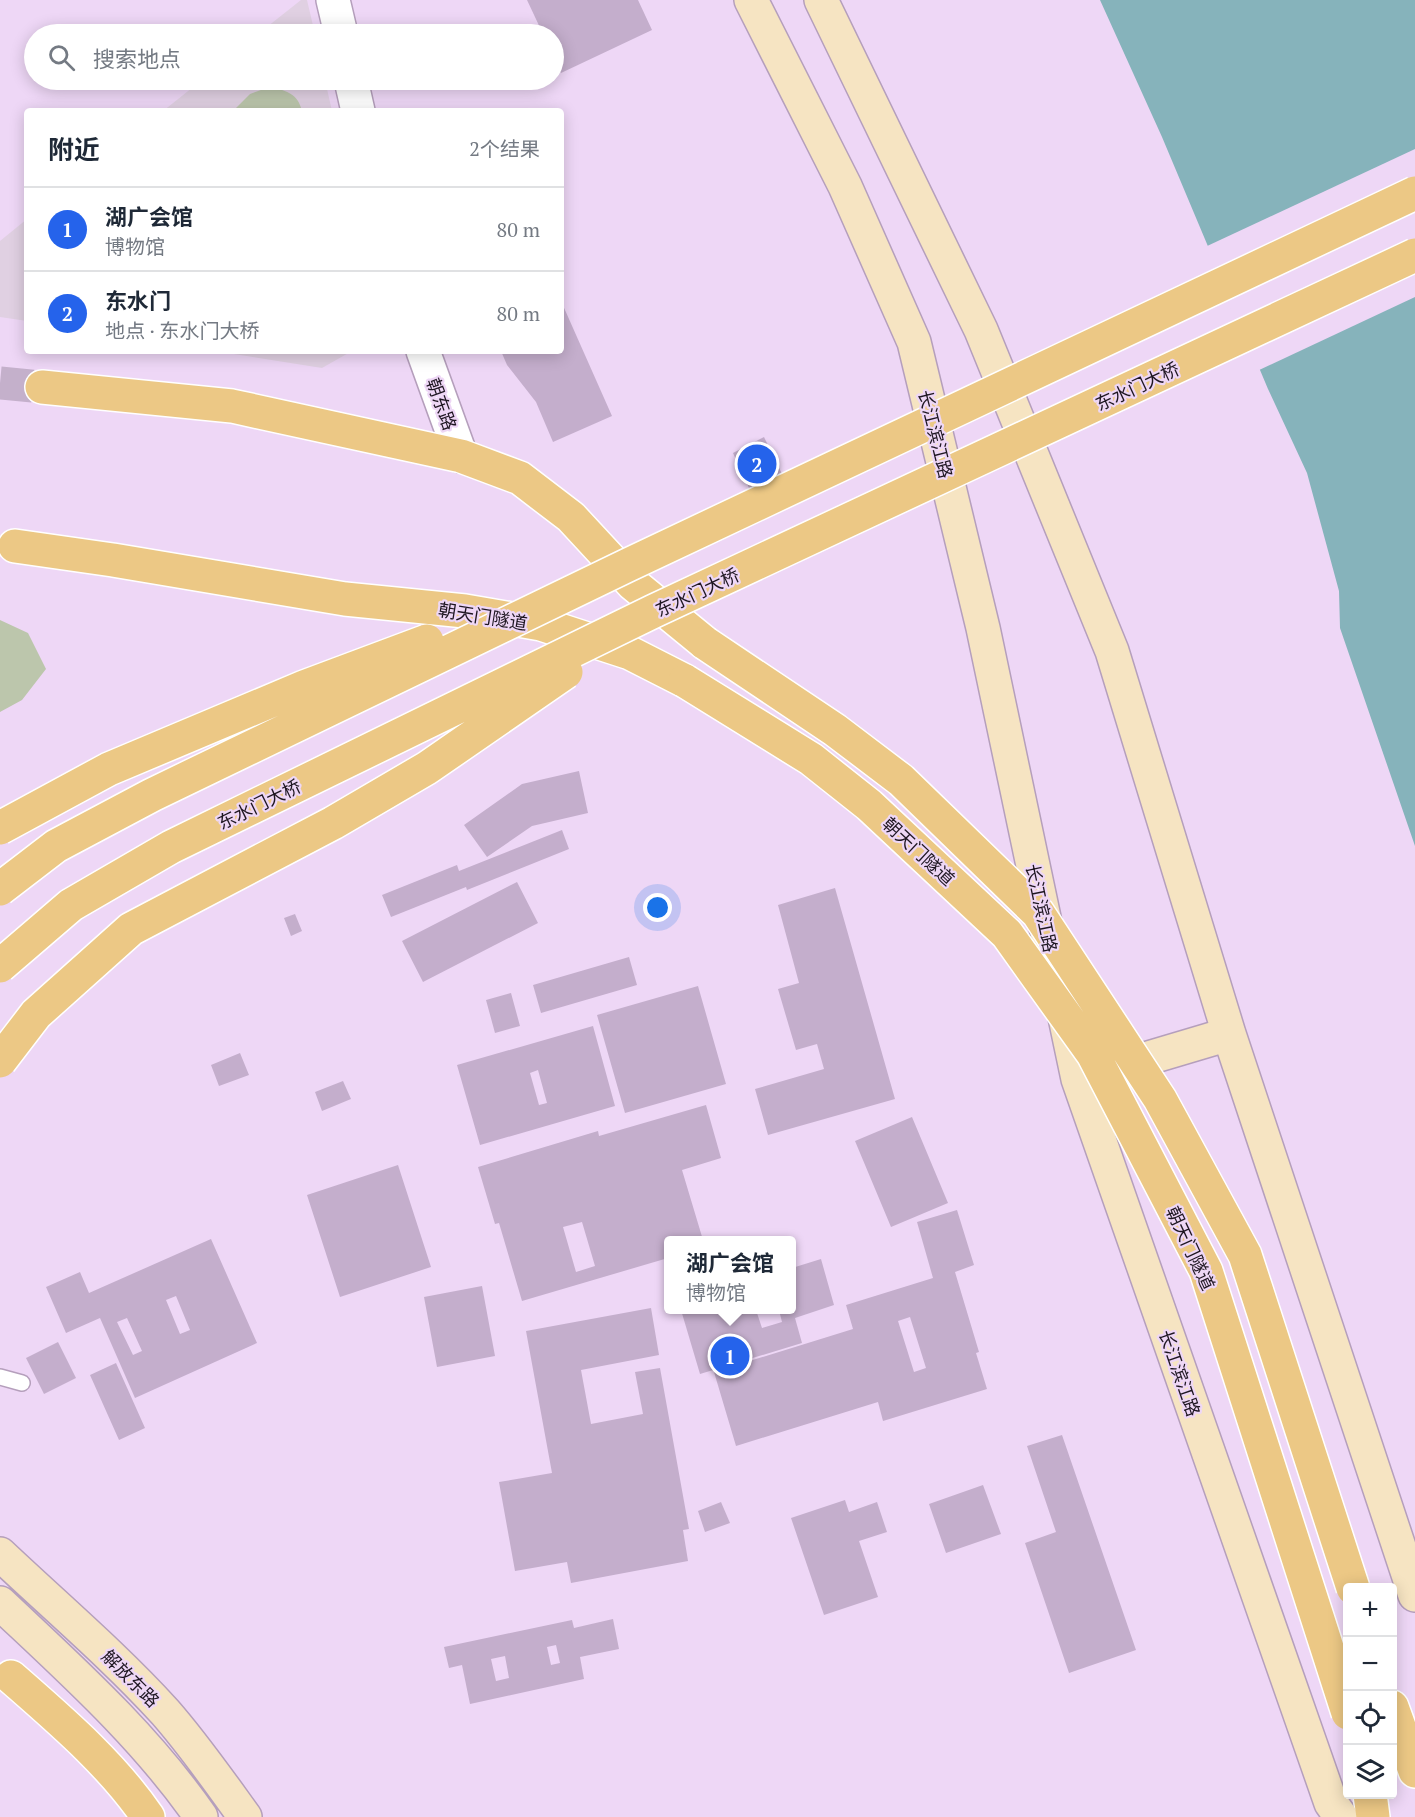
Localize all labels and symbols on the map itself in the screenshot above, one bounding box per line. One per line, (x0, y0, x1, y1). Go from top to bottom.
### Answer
street label: 东水门大桥 (1091, 356, 1183, 416)
street label: 朝东路 (421, 375, 463, 433)
street label: 长江滨江路 (913, 387, 959, 481)
pin: 2 (738, 442, 777, 486)
street label: 东水门大桥 (651, 562, 743, 622)
street label: 朝天门隧道 (437, 597, 529, 635)
street label: 东水门大桥 (213, 773, 305, 835)
street label: 朝天门隧道 (878, 812, 960, 890)
street label: 长江滨江路 (1021, 861, 1063, 955)
your location (643, 893, 672, 922)
street label: 朝天门隧道 (1161, 1202, 1221, 1294)
street label: 长江滨江路 (1154, 1327, 1206, 1419)
pin: 1 (710, 1334, 750, 1378)
street label: 解放东路 (97, 1644, 165, 1712)

